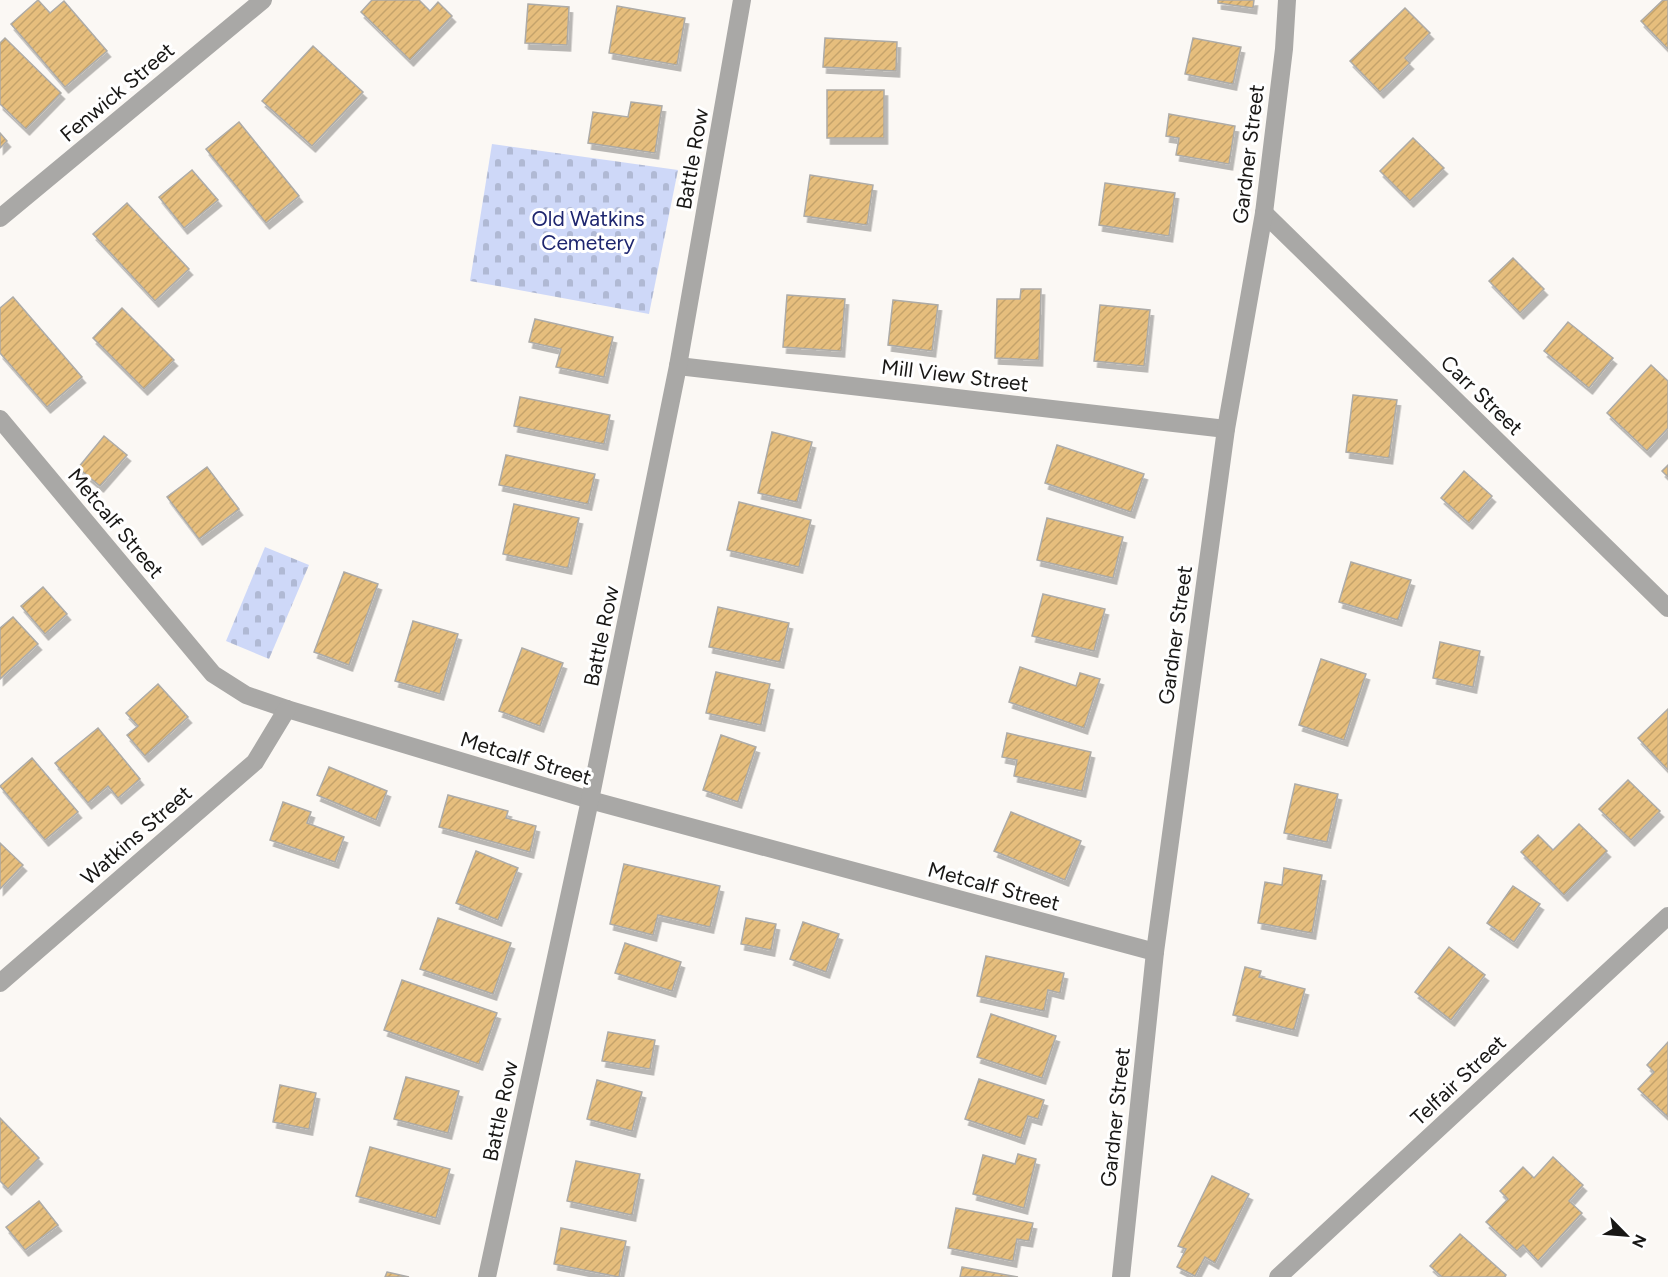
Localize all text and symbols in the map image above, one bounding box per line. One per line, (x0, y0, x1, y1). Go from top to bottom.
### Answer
street label: Fenwick Street (55, 37, 179, 147)
street label: Gardner Street (1227, 83, 1269, 225)
street label: Battle Row (671, 106, 713, 211)
park label: Old Watkins Cemetery (532, 206, 644, 255)
street label: Carr Street (1436, 350, 1528, 440)
street label: Mill View Street (880, 354, 1030, 396)
street label: Metcalf Street (63, 463, 169, 583)
street label: Gardner Street (1153, 564, 1197, 706)
street label: Battle Row (578, 583, 624, 689)
street label: Metcalf Street (458, 726, 595, 790)
street label: Watkins Street (76, 780, 197, 890)
street label: Metcalf Street (925, 856, 1063, 916)
street label: Telfair Street (1405, 1030, 1511, 1130)
street label: Gardner Street (1095, 1046, 1135, 1188)
street label: Battle Row (477, 1058, 523, 1164)
north arrow (1596, 1205, 1656, 1265)
text: N (1628, 1232, 1650, 1251)

